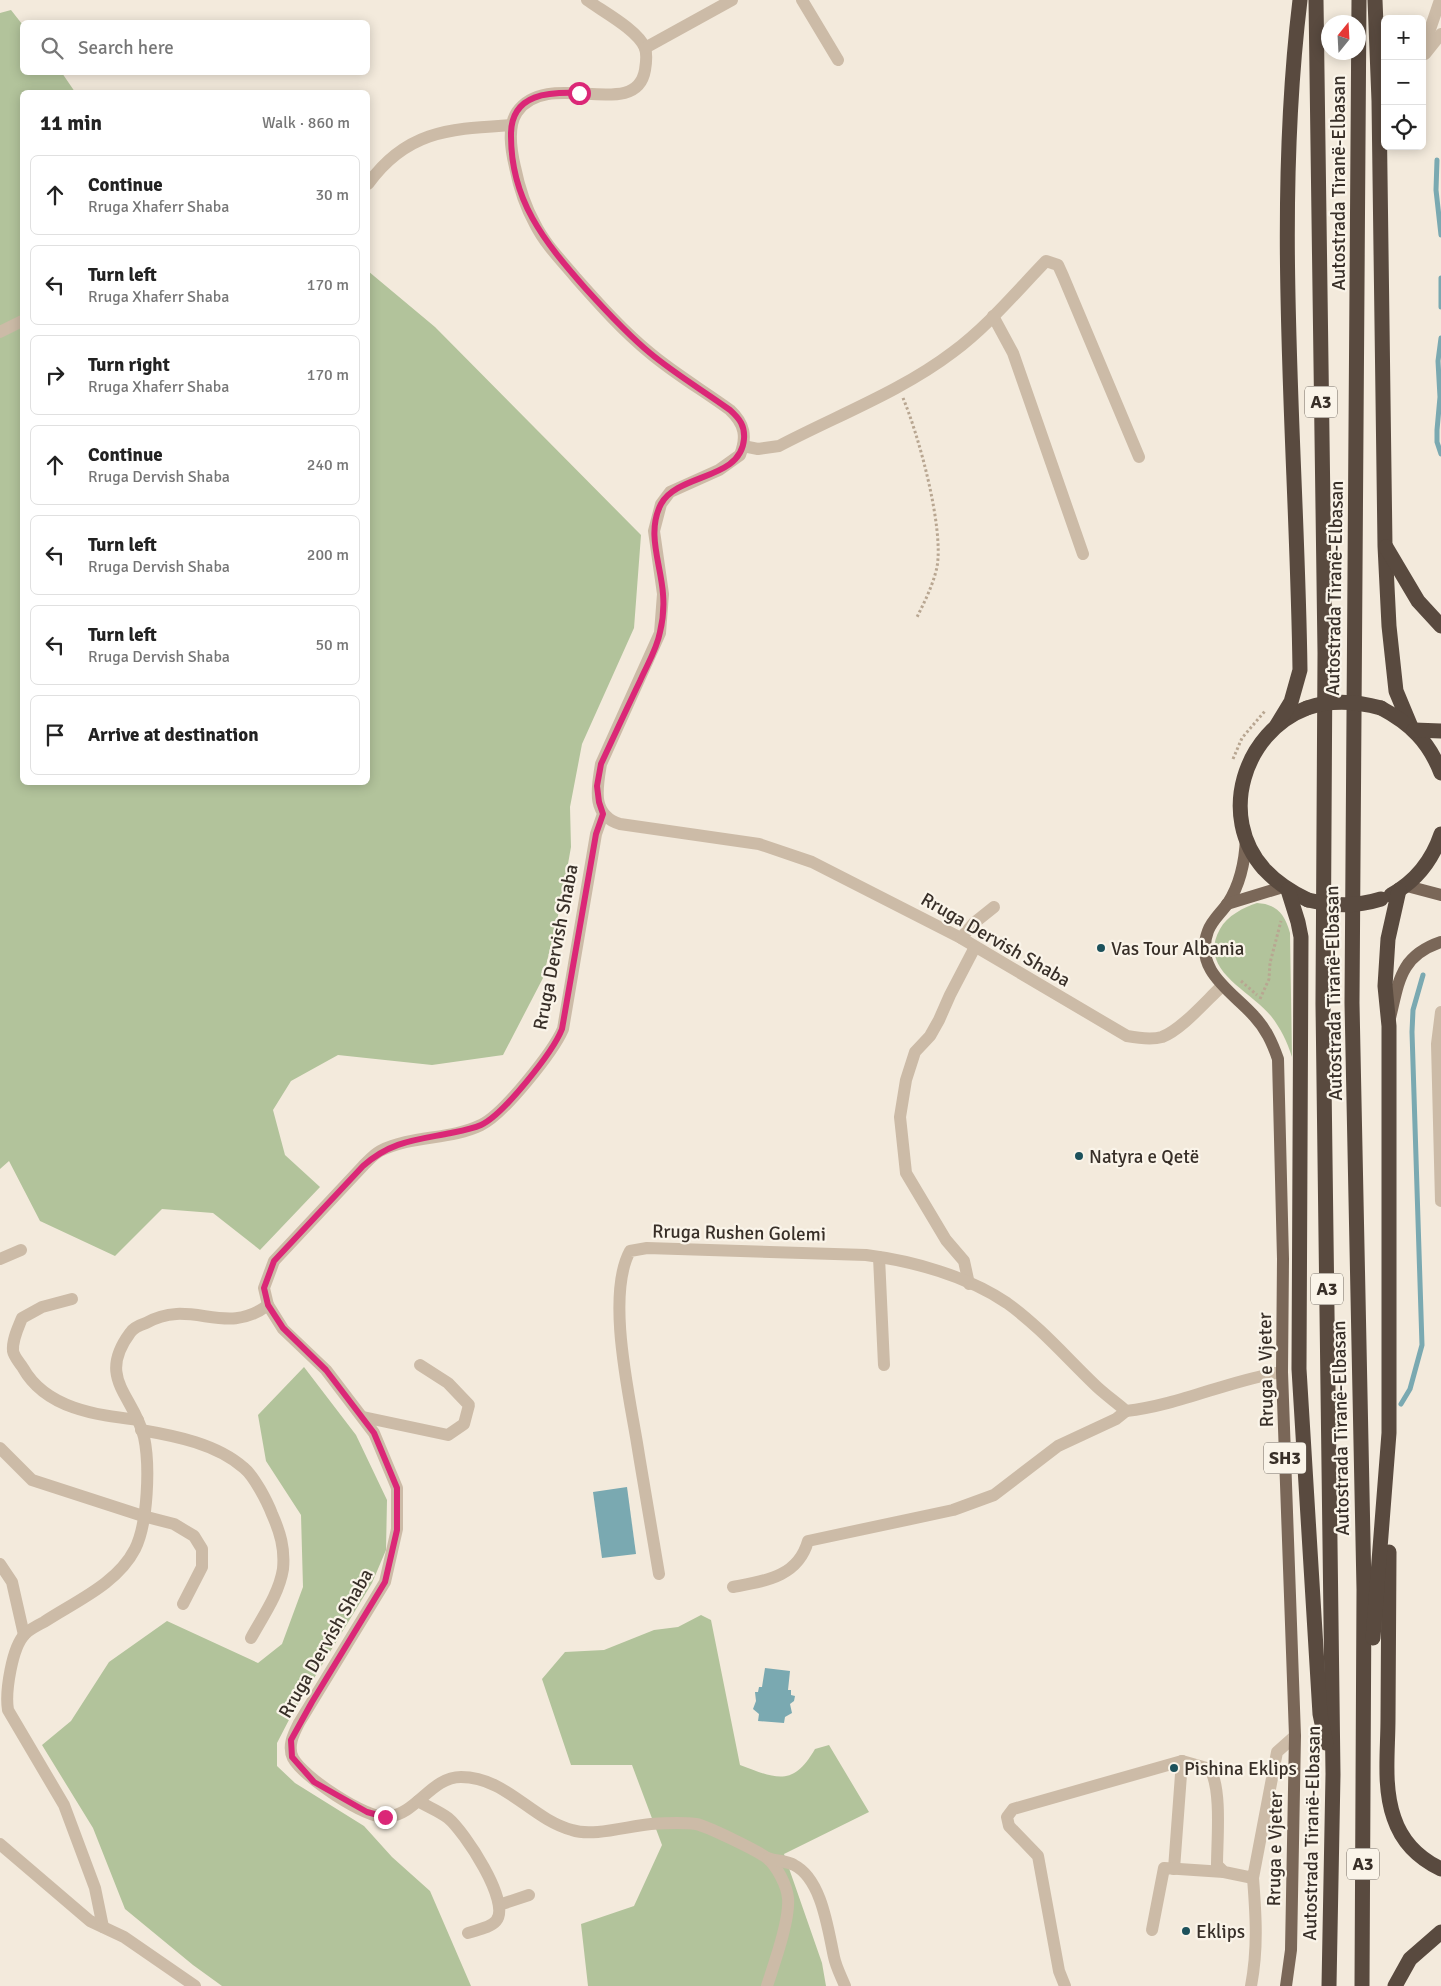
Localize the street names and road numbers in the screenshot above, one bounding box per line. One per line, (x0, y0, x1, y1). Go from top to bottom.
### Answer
street label: Autostrada Tiranë-Elbasan (1327, 75, 1351, 291)
road number: A3 (1305, 387, 1337, 418)
street label: Autostrada Tiranë-Elbasan (1321, 480, 1349, 696)
street label: Rruga Dervish Shaba (528, 862, 584, 1032)
street label: Autostrada Tiranë-Elbasan (1320, 885, 1348, 1101)
street label: Rruga Dervish Shaba (916, 887, 1075, 992)
street label: Rruga Rushen Golemi (652, 1219, 826, 1247)
road number: A3 (1311, 1274, 1343, 1305)
street label: Rruga e Vjeter (1253, 1312, 1279, 1428)
street label: Autostrada Tiranë-Elbasan (1327, 1320, 1355, 1536)
road number: SH3 (1264, 1442, 1306, 1474)
street label: Rruga Dervish Shaba (273, 1564, 378, 1723)
street label: Autostrada Tiranë-Elbasan (1298, 1725, 1326, 1941)
street label: Rruga e Vjeter (1262, 1791, 1288, 1907)
road number: A3 (1347, 1848, 1379, 1880)

